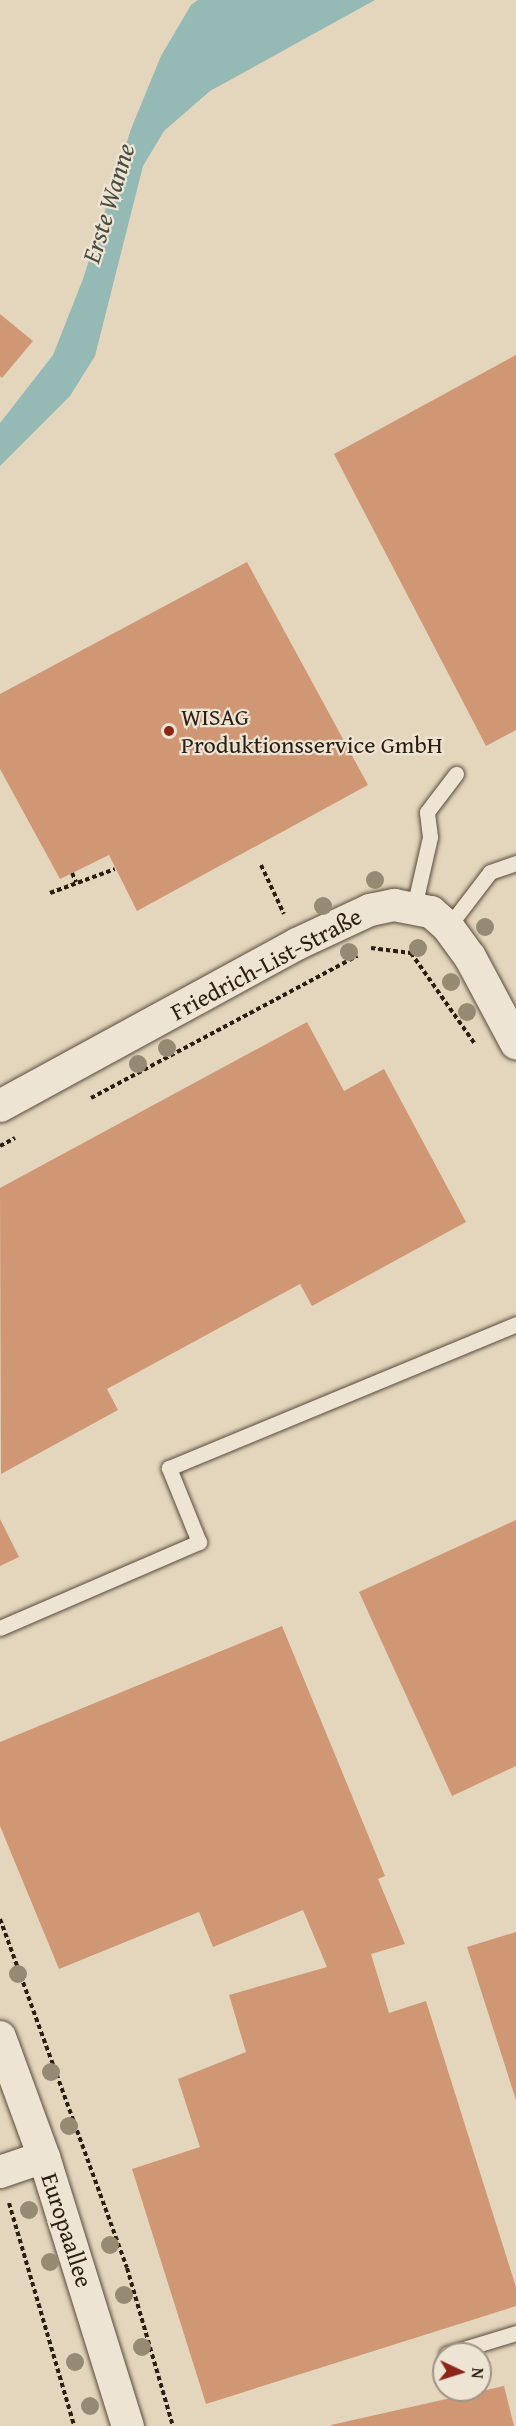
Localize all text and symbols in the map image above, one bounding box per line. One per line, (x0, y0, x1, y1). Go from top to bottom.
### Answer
water label: Erste Wanne (75, 139, 141, 267)
place label: WISAG Produktionsservice GmbH (181, 703, 443, 759)
marker: WISAG Produktionsservice GmbH (162, 724, 176, 738)
street label: Friedrich-List-Straße (166, 901, 366, 1027)
street label: Europaallee (35, 2169, 99, 2291)
north arrow (432, 2342, 492, 2402)
text: N (466, 2367, 490, 2379)

